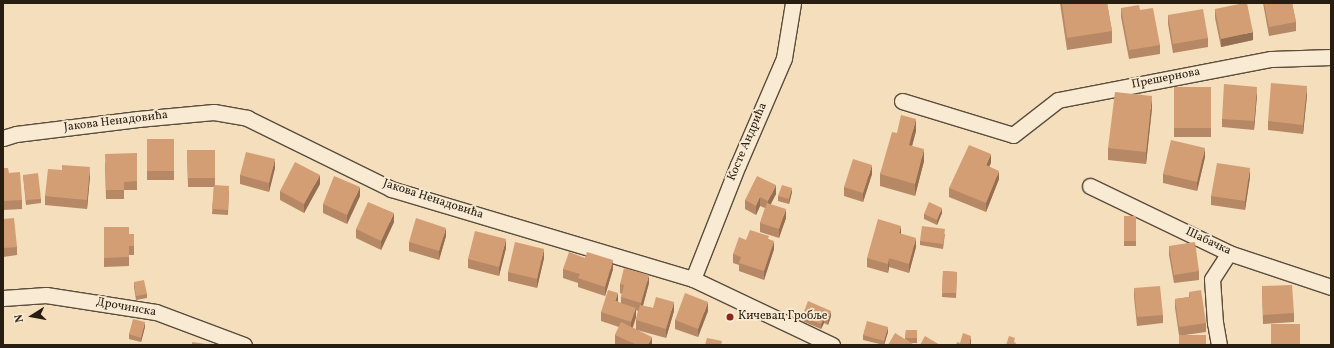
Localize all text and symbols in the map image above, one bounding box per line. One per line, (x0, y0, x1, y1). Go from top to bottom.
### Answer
street label: Прешернова (1130, 65, 1202, 93)
street label: Косте Андрића (725, 101, 771, 183)
street label: Јакова Ненадовића (63, 108, 169, 136)
street label: Јакова Ненадовића (381, 177, 485, 223)
street label: Шабачка (1183, 225, 1233, 259)
north arrow (12, 296, 52, 336)
street label: Дрочинска (95, 296, 157, 320)
place label: Кичевац Гробље (738, 310, 828, 324)
marker: Кичевац Гробље (725, 312, 735, 322)
text: N (12, 313, 28, 324)

